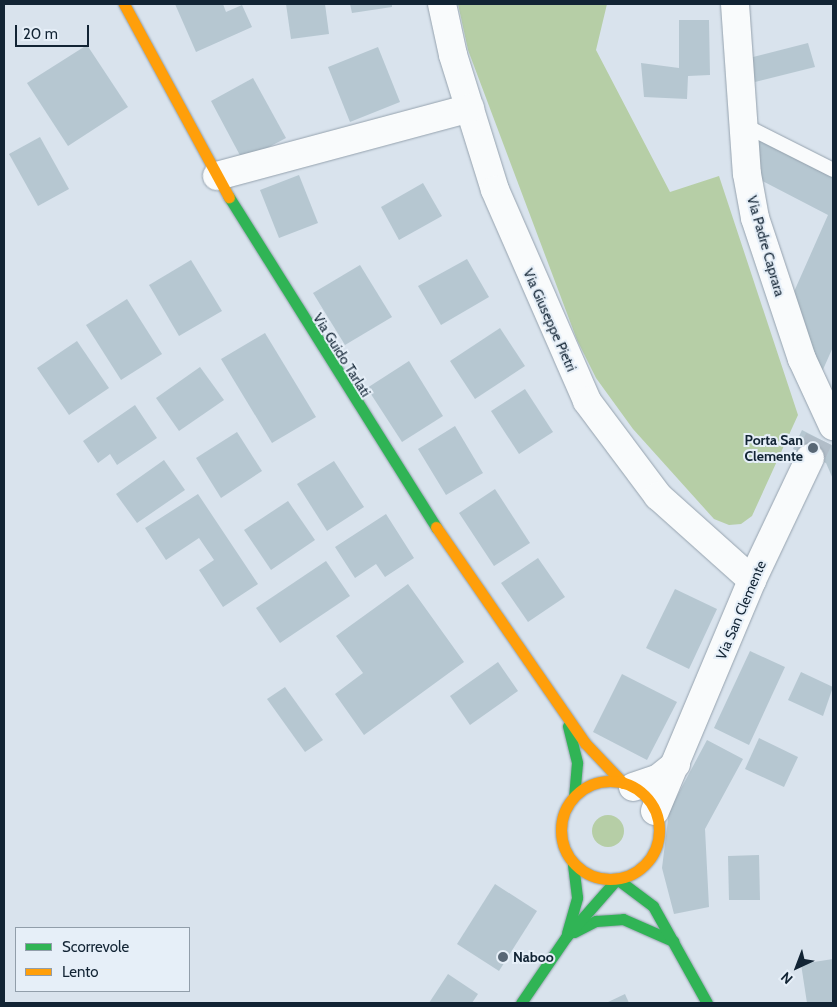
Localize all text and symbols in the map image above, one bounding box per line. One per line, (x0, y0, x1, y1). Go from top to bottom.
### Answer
scale bar (18, 15, 91, 47)
text: 20 m (23, 25, 58, 43)
street label: Via Padre Caprara (744, 194, 788, 298)
street label: Via Giuseppe Pietri (520, 266, 580, 374)
street label: Via Guido Tarlati (310, 310, 374, 400)
place label: Porta San Clemente (744, 432, 803, 464)
marker: Porta San Clemente (807, 442, 819, 454)
street label: Via San Clemente (713, 558, 769, 662)
legend (15, 927, 190, 992)
text: Scorrevole (62, 938, 129, 956)
north arrow (772, 942, 822, 992)
place label: Naboo (513, 949, 554, 965)
marker: Naboo (497, 951, 509, 963)
text: Lento (62, 963, 99, 981)
text: N (777, 968, 797, 988)

